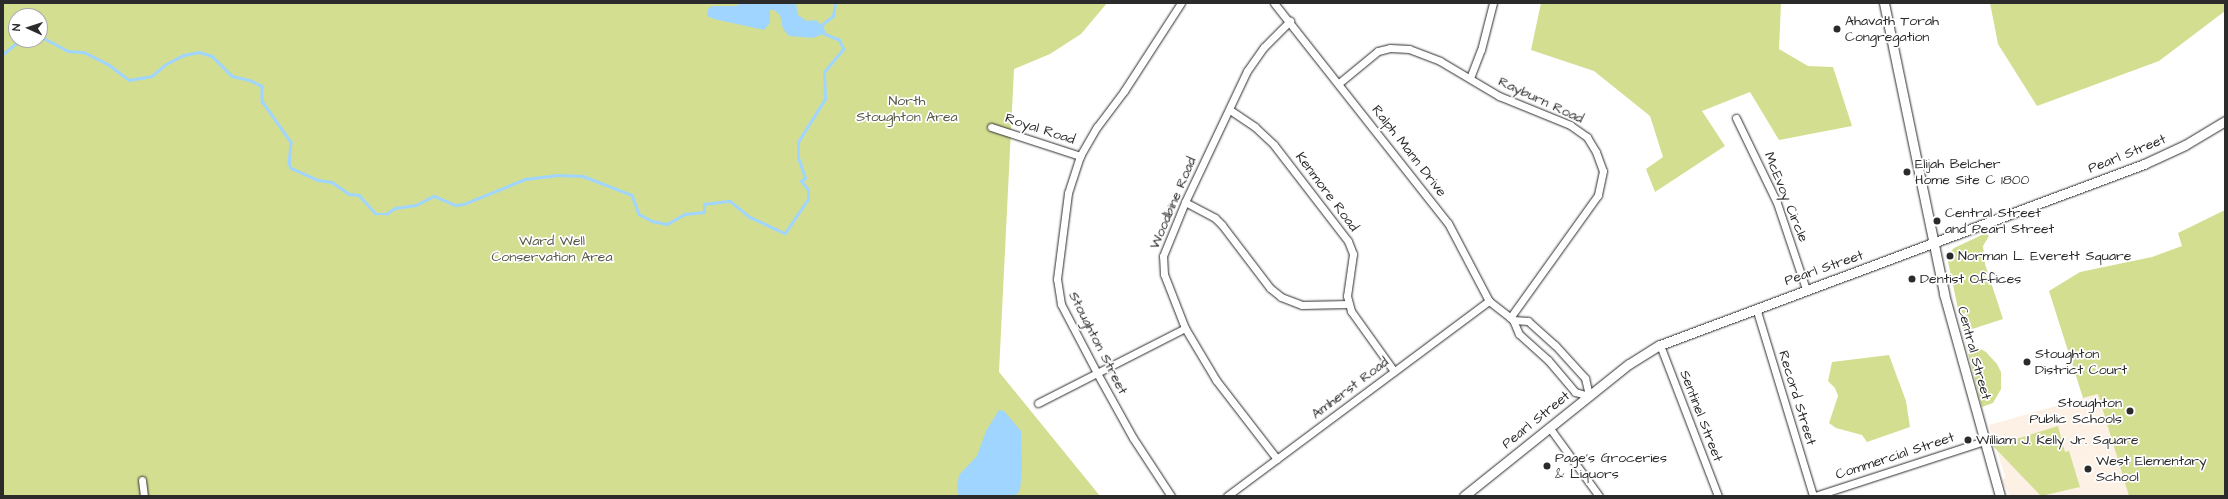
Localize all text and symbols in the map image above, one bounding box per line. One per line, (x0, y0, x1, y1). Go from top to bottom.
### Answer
north arrow (8, 8, 48, 48)
place label: Ahavath Torah Congregation (1845, 13, 1939, 46)
text: N (9, 24, 24, 31)
marker: Ahavath Torah Congregation (1832, 24, 1842, 34)
street label: Rayburn Road (1496, 73, 1586, 127)
park label: North Stoughton Area (856, 93, 958, 126)
street label: Ralph Mann Drive (1368, 102, 1450, 200)
street label: Royal Road (1003, 110, 1077, 148)
street label: Pearl Street (2086, 131, 2168, 177)
street label: Kenmore Road (1292, 149, 1362, 235)
street label: McEvoy Circle (1760, 150, 1812, 244)
street label: Woodbine Road (1146, 154, 1200, 252)
place label: Elijah Belcher Home Site C 1800 (1915, 156, 2029, 188)
marker: Elijah Belcher Home Site C 1800 (1902, 167, 1912, 177)
place label: Central Street and Pearl Street (1945, 205, 2054, 238)
marker: Central Street and Pearl Street (1932, 216, 1942, 226)
park label: Ward Well Conservation Area (491, 233, 613, 266)
street label: Pearl Street (1782, 247, 1866, 289)
place label: Norman L. Everett Square (1958, 248, 2131, 264)
marker: Norman L. Everett Square (1945, 251, 1955, 261)
place label: Dentist Offices (1920, 271, 2021, 287)
marker: Dentist Offices (1907, 274, 1917, 284)
street label: Stoughton Street (1065, 289, 1131, 397)
street label: Central Street (1953, 304, 1995, 402)
place label: Stoughton District Court (2035, 346, 2127, 378)
street label: Record Street (1775, 349, 1819, 447)
street label: Amherst Road (1308, 353, 1392, 423)
marker: Stoughton District Court (2022, 357, 2032, 367)
street label: Sentinel Street (1676, 368, 1726, 464)
street label: Pearl Street (1499, 388, 1573, 452)
place label: Stoughton Public Schools (2030, 395, 2122, 428)
marker: Stoughton Public Schools (2125, 406, 2135, 416)
street label: Commercial Street (1833, 429, 1957, 483)
place label: William J. Kelly Jr. Square (1976, 432, 2139, 448)
marker: William J. Kelly Jr. Square (1963, 435, 1973, 445)
place label: Page's Groceries & Liquors (1555, 450, 1667, 482)
place label: West Elementary School (2096, 453, 2207, 486)
marker: Page's Groceries & Liquors (1542, 461, 1552, 471)
marker: West Elementary School (2083, 464, 2093, 474)

